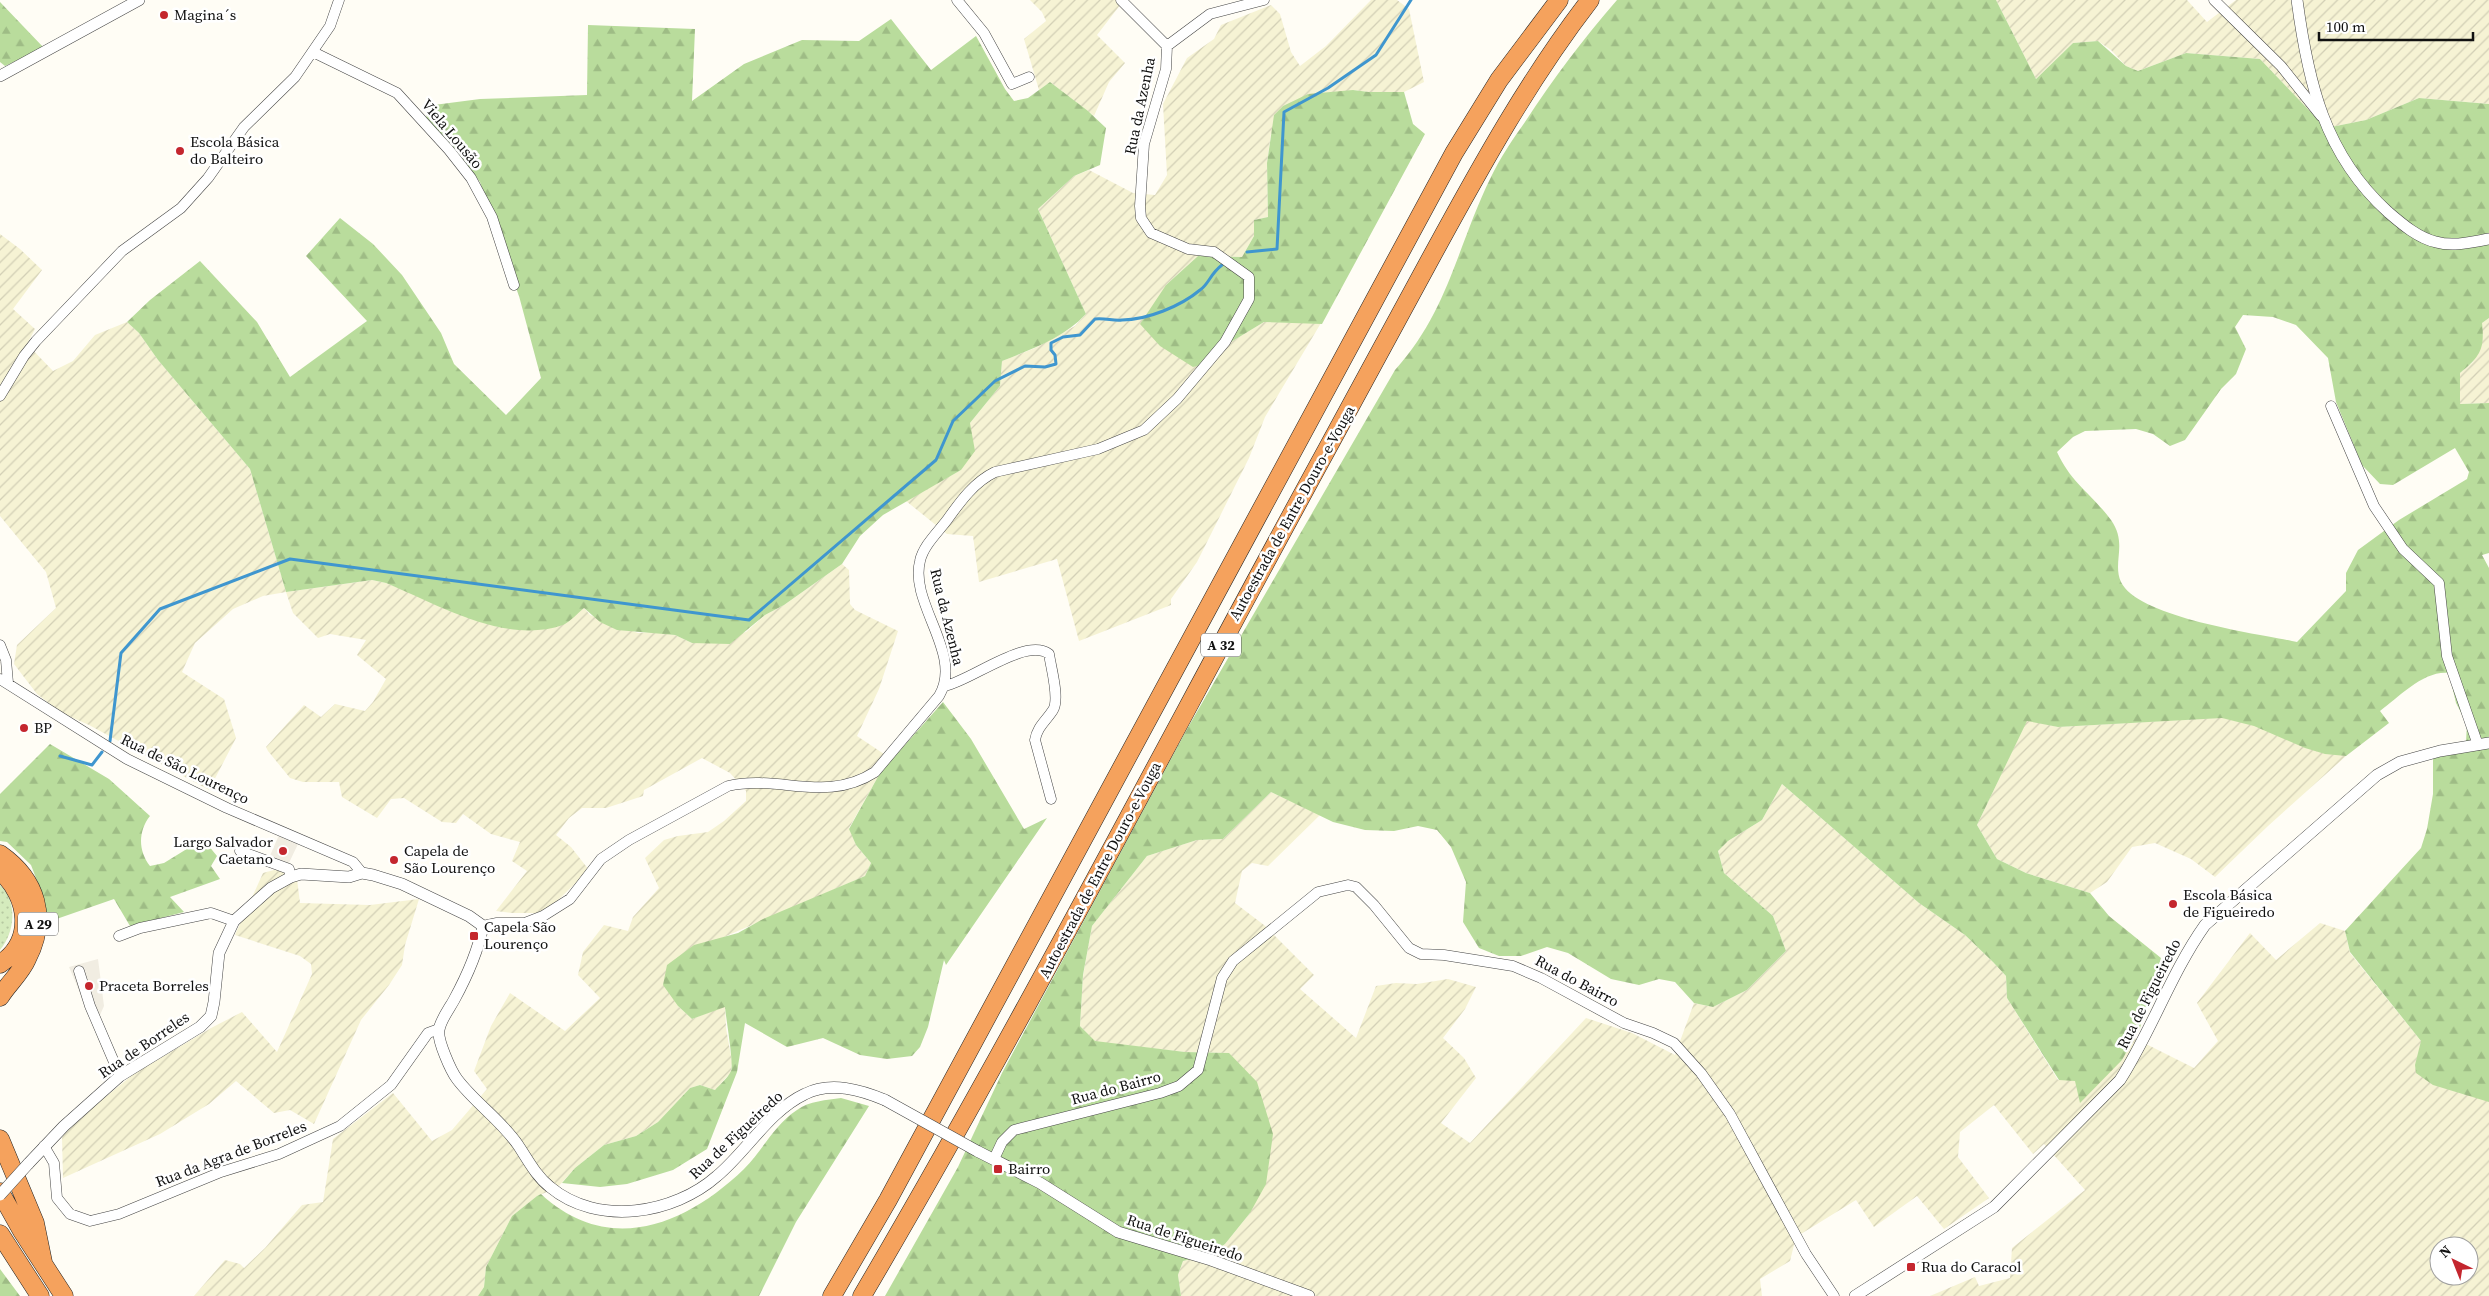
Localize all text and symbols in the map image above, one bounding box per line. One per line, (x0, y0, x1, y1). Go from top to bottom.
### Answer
place label: Magina´s (174, 4, 236, 25)
marker: Magina´s (158, 9, 170, 21)
scale bar (2319, 10, 2473, 42)
text: 100 m (2326, 16, 2366, 37)
street label: Rua da Azenha (1119, 55, 1160, 157)
street label: Viela Lousão (417, 94, 488, 173)
place label: Escola Básica do Balteiro (190, 131, 280, 169)
marker: Escola Básica do Balteiro (174, 145, 186, 157)
street label: Autoestrada de Entre Douro-e-Vouga (1224, 401, 1360, 624)
street label: Rua da Azenha (925, 566, 970, 668)
road number: A 32 (1201, 634, 1241, 656)
place label: BP (34, 717, 52, 738)
marker: BP (18, 722, 30, 734)
street label: Rua de São Lourenço (118, 728, 253, 809)
street label: Autoestrada de Entre Douro-e-Vouga (1033, 757, 1166, 982)
place label: Largo Salvador Caetano (173, 831, 274, 869)
place label: Capela de São Lourenço (404, 840, 495, 878)
marker: Largo Salvador Caetano (277, 845, 289, 857)
marker: Capela de São Lourenço (388, 854, 400, 866)
place label: Escola Básica de Figueiredo (2183, 884, 2275, 922)
marker: Escola Básica de Figueiredo (2167, 898, 2179, 910)
road number: A 29 (18, 912, 58, 936)
place label: Capela São Lourenço (484, 916, 556, 954)
marker: Capela São Lourenço (468, 930, 480, 942)
street label: Rua de Figueiredo (2112, 935, 2185, 1053)
street label: Rua do Bairro (1532, 950, 1623, 1011)
place label: Praceta Borreles (99, 975, 209, 996)
marker: Praceta Borreles (83, 980, 95, 992)
street label: Rua de Borreles (94, 1006, 193, 1083)
street label: Rua do Bairro (1069, 1065, 1163, 1110)
street label: Rua de Figueiredo (684, 1086, 787, 1184)
street label: Rua da Agra de Borreles (152, 1115, 309, 1192)
place label: Bairro (1008, 1158, 1050, 1179)
marker: Bairro (992, 1163, 1004, 1175)
street label: Rua de Figueiredo (1124, 1209, 1246, 1266)
north arrow (2429, 1236, 2479, 1286)
text: N (2435, 1241, 2456, 1262)
place label: Rua do Caracol (1921, 1256, 2022, 1277)
marker: Rua do Caracol (1905, 1261, 1917, 1273)

